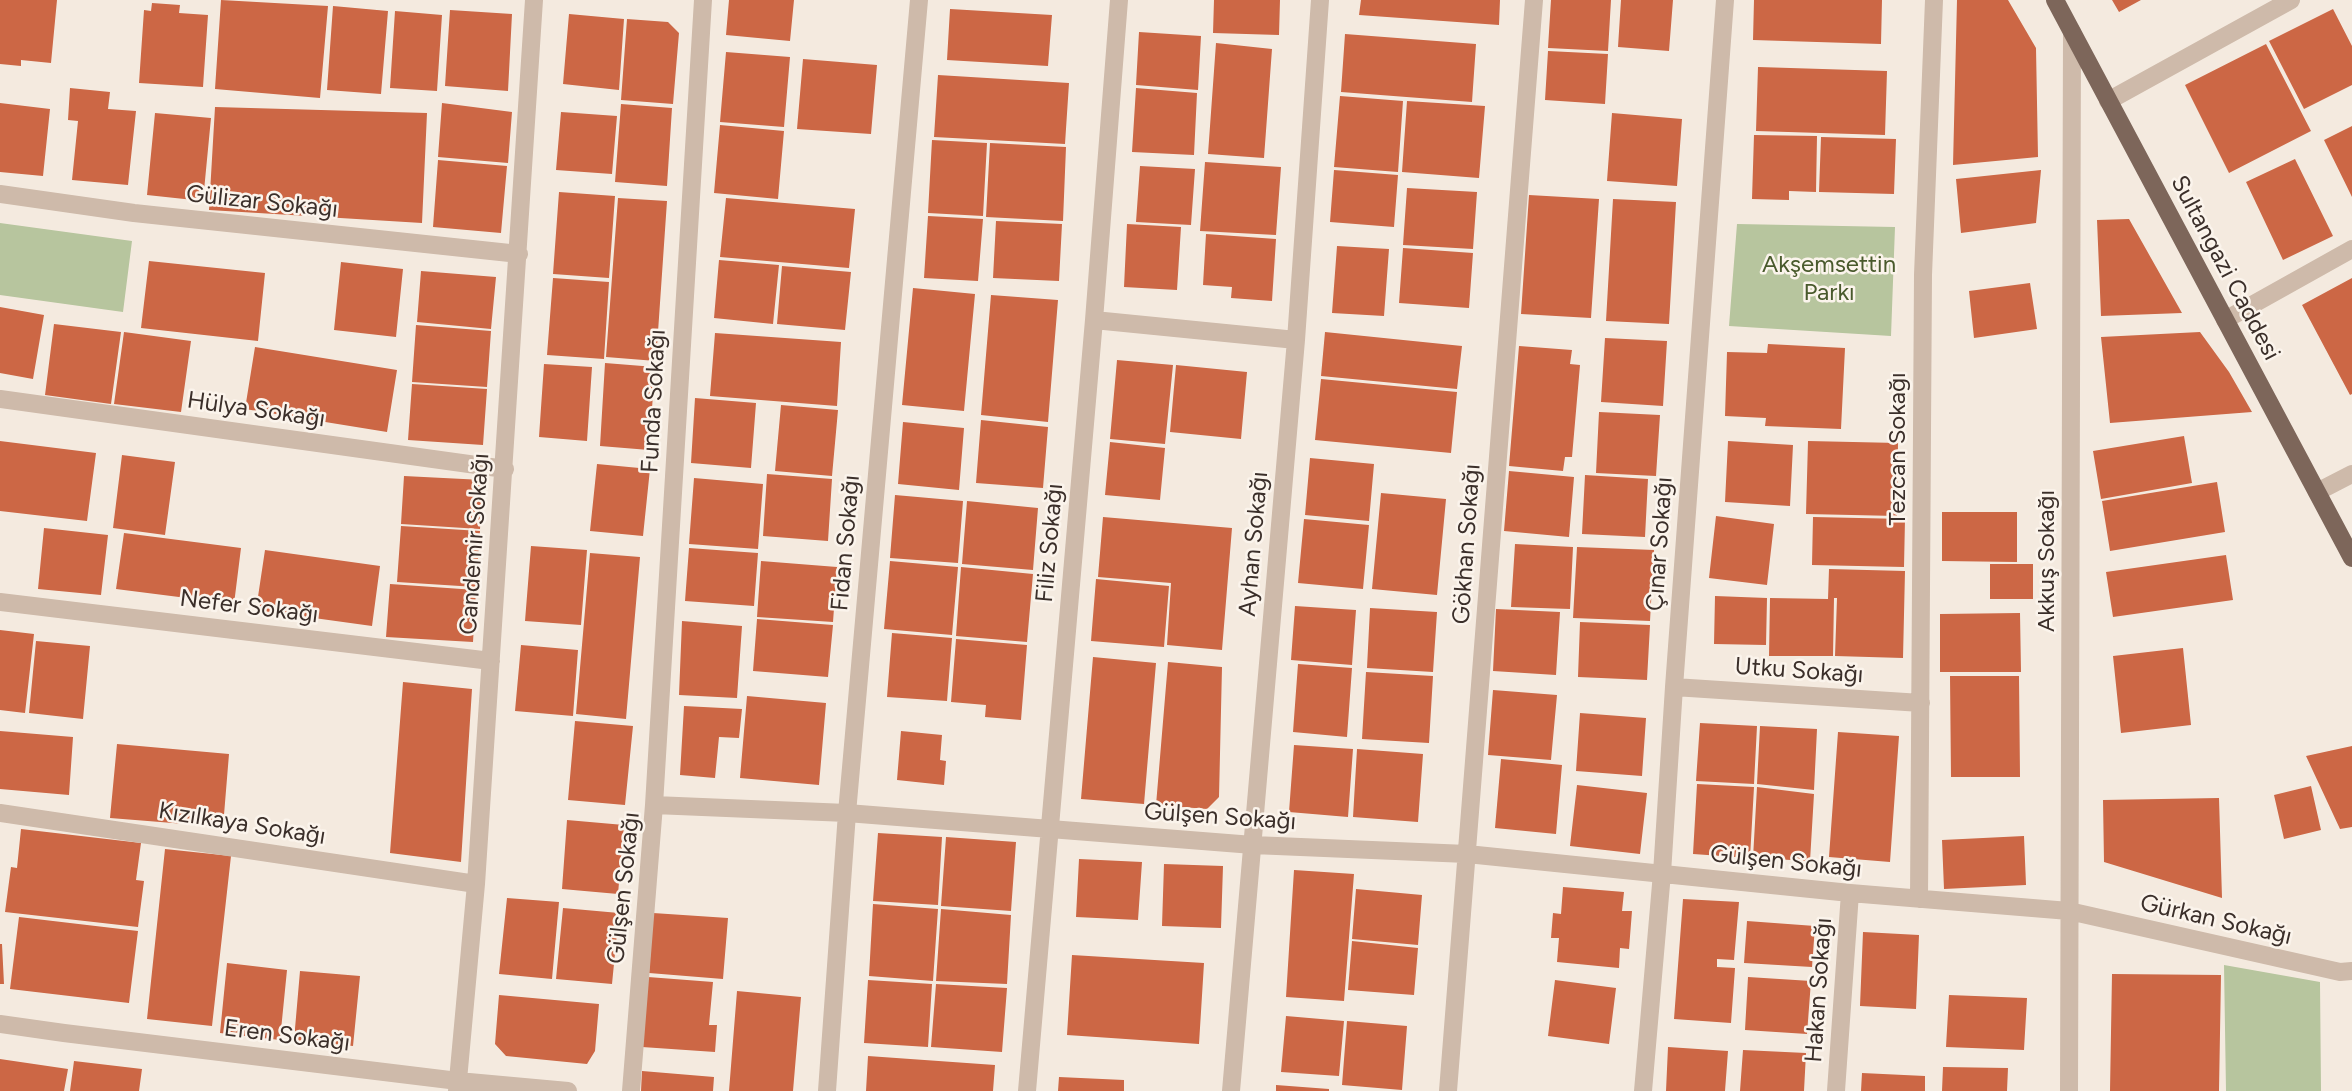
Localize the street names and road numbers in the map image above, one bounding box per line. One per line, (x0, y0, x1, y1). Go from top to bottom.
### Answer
street label: Sultangazi Caddesi (2164, 171, 2286, 365)
street label: Gülizar Sokağı (185, 180, 339, 224)
street label: Funda Sokağı (636, 328, 672, 474)
street label: Tezcan Sokağı (1884, 372, 1912, 526)
street label: Hülya Sokağı (185, 386, 327, 434)
street label: Candemir Sokağı (454, 452, 496, 636)
street label: Gökhan Sokağı (1447, 463, 1487, 625)
street label: Ayhan Sokağı (1233, 470, 1275, 618)
street label: Fidan Sokağı (826, 474, 866, 612)
street label: Çınar Sokağı (1641, 476, 1679, 612)
street label: Filiz Sokağı (1030, 482, 1070, 604)
street label: Akkuş Sokağı (2033, 490, 2061, 632)
street label: Nefer Sokağı (178, 584, 320, 630)
street label: Utku Sokağı (1734, 652, 1864, 690)
street label: Kızılkaya Sokağı (156, 797, 328, 851)
street label: Gülşen Sokağı (1143, 797, 1297, 837)
street label: Gülşen Sokağı (602, 811, 646, 965)
street label: Gülşen Sokağı (1709, 840, 1863, 884)
street label: Gürkan Sokağı (2137, 889, 2295, 951)
street label: Hakan Sokağı (1800, 917, 1838, 1063)
street label: Eren Sokağı (222, 1014, 352, 1058)

